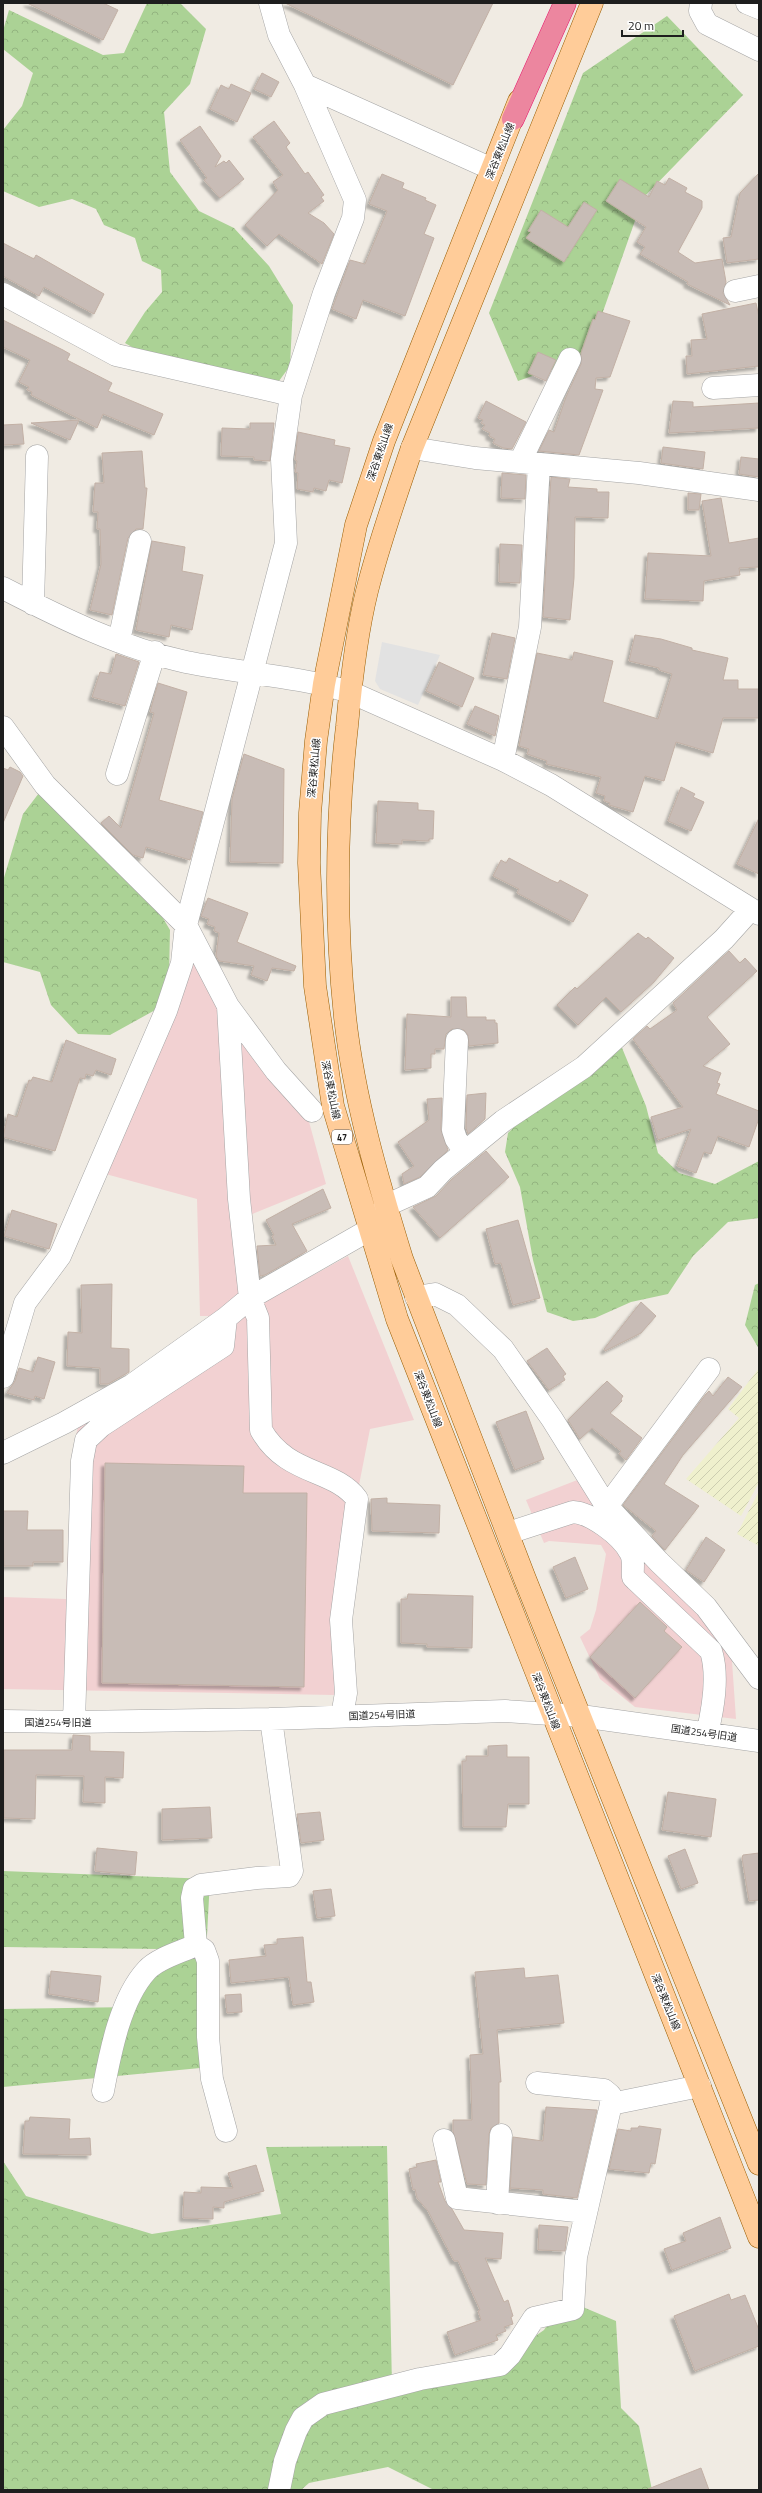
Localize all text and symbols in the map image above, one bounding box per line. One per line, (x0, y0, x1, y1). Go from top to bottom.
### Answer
scale bar (622, 12, 683, 38)
text: 20 m (628, 16, 654, 35)
street label: 深谷東松山線 (482, 120, 518, 182)
street label: 深谷東松山線 (363, 421, 397, 483)
street label: 深谷東松山線 (304, 737, 324, 799)
street label: 深谷東松山線 (318, 1059, 344, 1121)
road number: 47 (332, 1130, 352, 1144)
street label: 深谷東松山線 (410, 1368, 446, 1430)
street label: 深谷東松山線 (528, 1670, 564, 1732)
street label: 国道254号旧道 (348, 1706, 416, 1724)
street label: 国道254号旧道 (25, 1715, 91, 1730)
street label: 国道254号旧道 (670, 1721, 738, 1745)
street label: 深谷東松山線 (648, 1971, 684, 2033)

